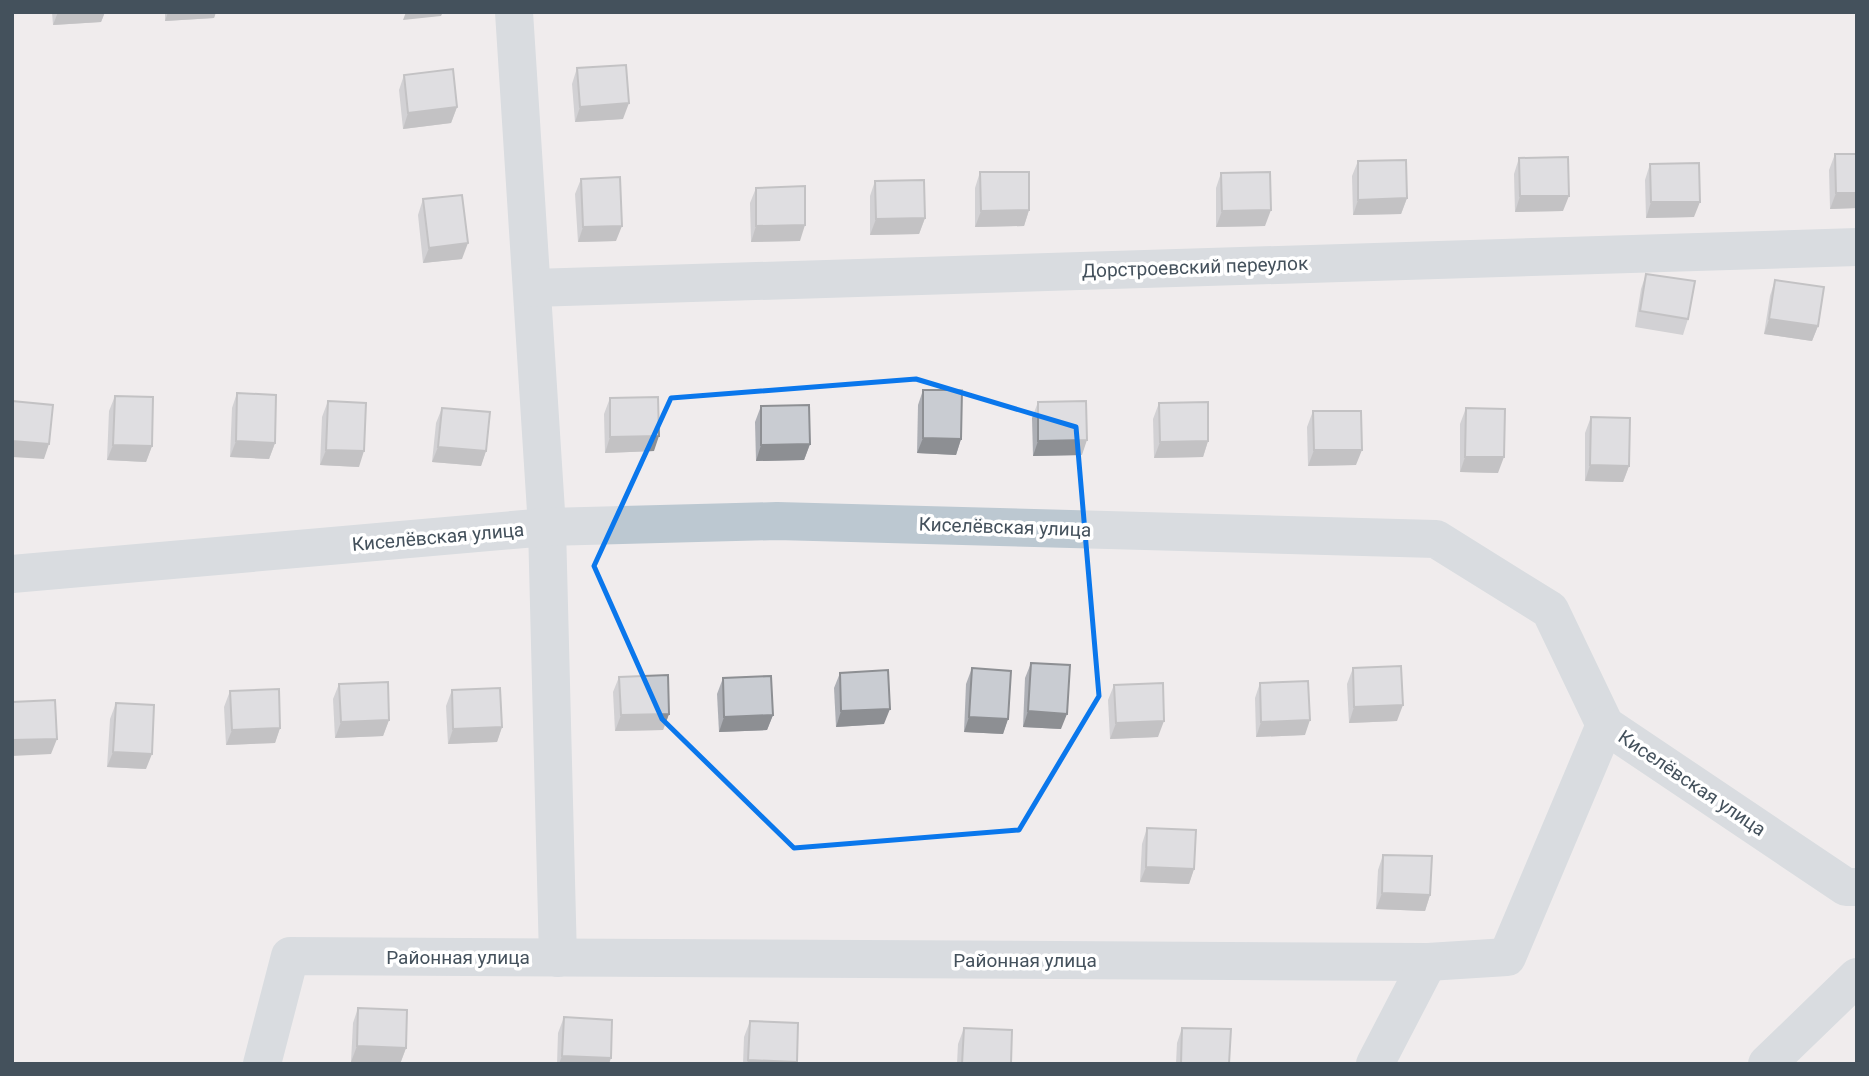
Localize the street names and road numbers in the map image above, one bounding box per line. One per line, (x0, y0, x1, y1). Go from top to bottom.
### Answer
street label: Дорстроевский переулок (1081, 252, 1309, 282)
street label: Киселёвская улица (918, 512, 1092, 542)
street label: Киселёвская улица (351, 518, 525, 556)
street label: Киселёвская улица (1614, 725, 1770, 841)
street label: Районная улица (386, 946, 530, 969)
street label: Районная улица (953, 949, 1097, 972)

